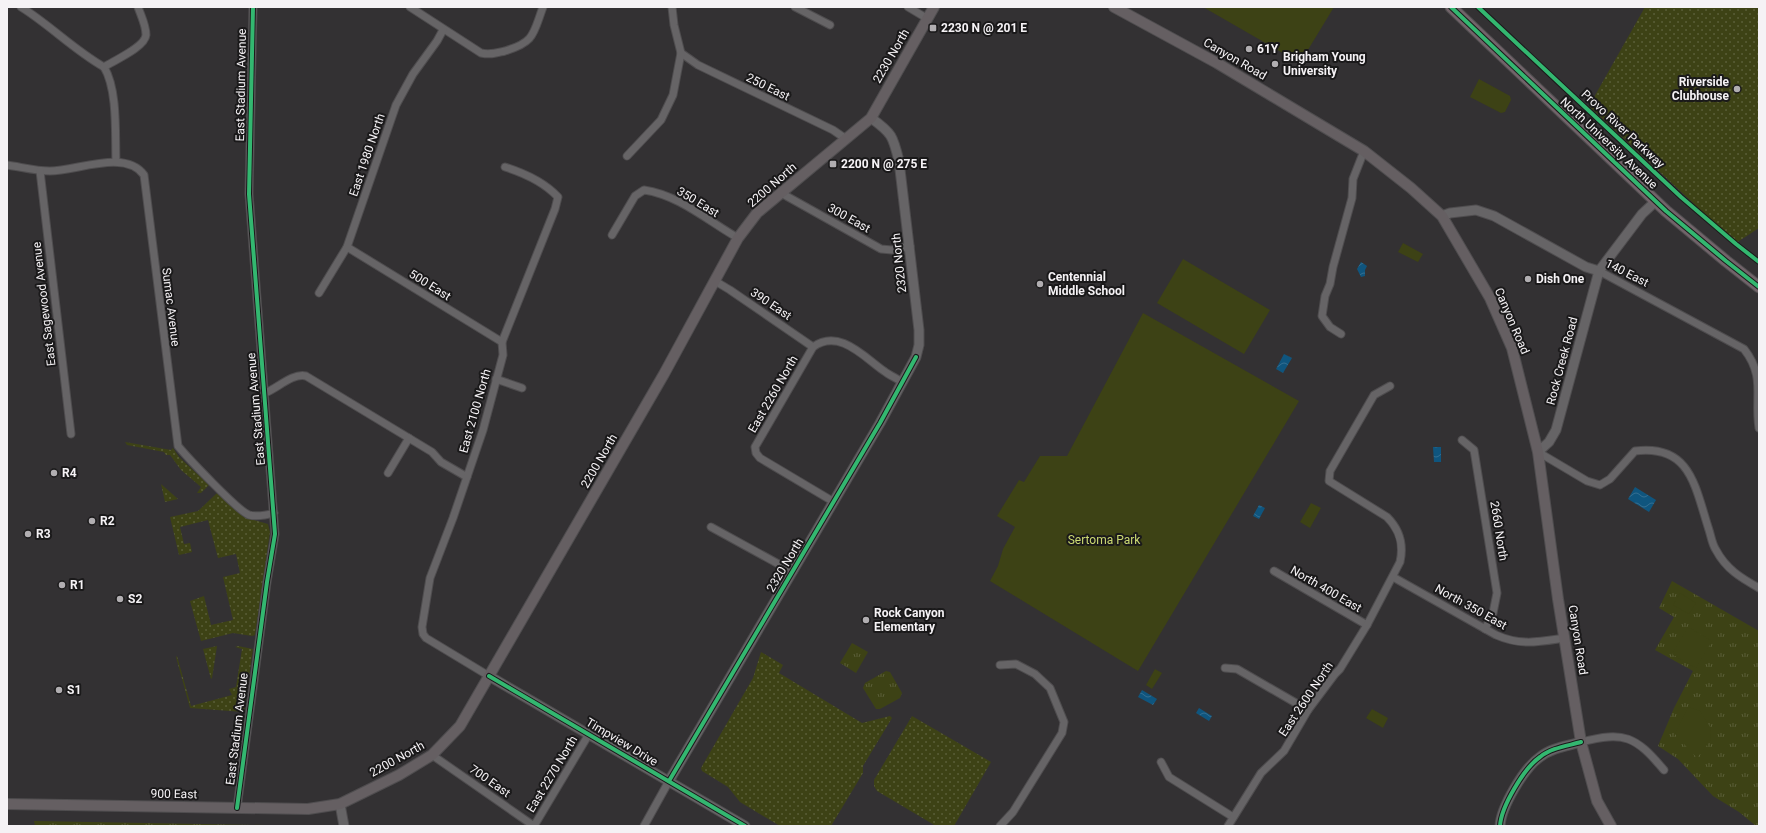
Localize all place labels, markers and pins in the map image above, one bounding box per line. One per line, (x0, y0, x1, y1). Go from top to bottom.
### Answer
place label: 2230 N @ 201 E (941, 21, 1027, 35)
marker: 2230 N @ 201 E (928, 23, 938, 33)
place label: 61Y (1257, 42, 1279, 56)
marker: 61Y (1244, 44, 1254, 54)
place label: Brigham Young University (1283, 50, 1366, 78)
marker: Brigham Young University (1270, 59, 1280, 69)
place label: Riverside Clubhouse (1672, 75, 1730, 103)
marker: Riverside Clubhouse (1732, 84, 1742, 94)
place label: 2200 N @ 275 E (841, 157, 927, 171)
marker: 2200 N @ 275 E (828, 159, 838, 169)
place label: Centennial Middle School (1048, 270, 1125, 298)
place label: Dish One (1536, 272, 1585, 286)
marker: Dish One (1523, 274, 1533, 284)
marker: Centennial Middle School (1035, 279, 1045, 289)
place label: R4 (62, 466, 77, 480)
marker: R4 (49, 468, 59, 478)
place label: R2 (100, 514, 115, 528)
marker: R2 (87, 516, 97, 526)
place label: R3 (36, 527, 51, 541)
marker: R3 (23, 529, 33, 539)
place label: R1 (70, 578, 85, 592)
marker: R1 (57, 580, 67, 590)
place label: S2 (128, 592, 142, 606)
marker: S2 (115, 594, 125, 604)
place label: Rock Canyon Elementary (874, 606, 945, 634)
marker: Rock Canyon Elementary (861, 615, 871, 625)
place label: S1 (67, 683, 81, 697)
marker: S1 (54, 685, 64, 695)

